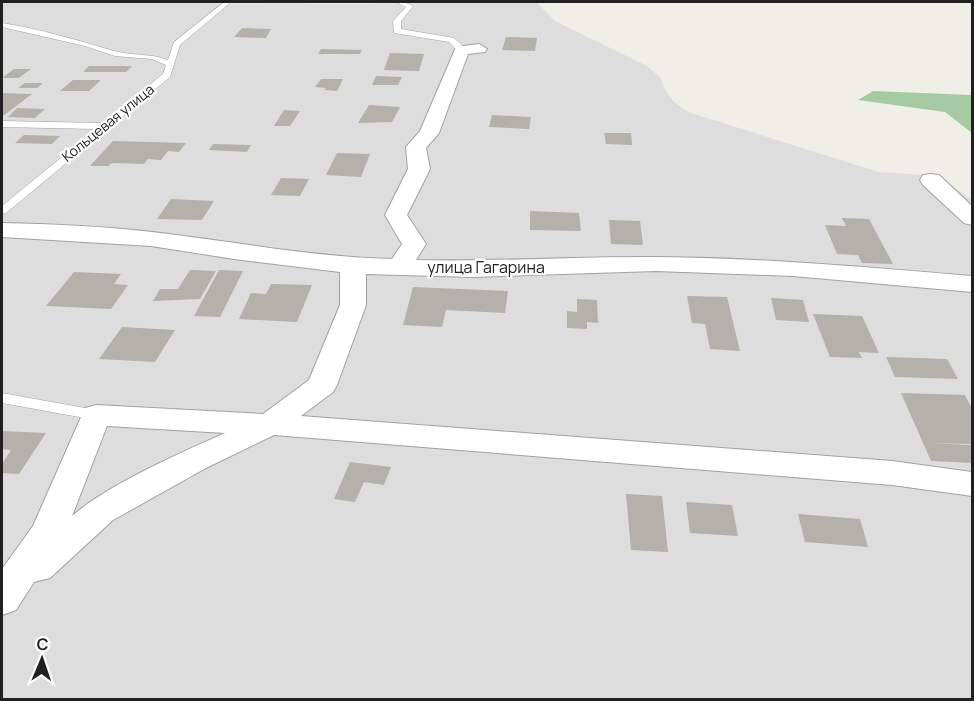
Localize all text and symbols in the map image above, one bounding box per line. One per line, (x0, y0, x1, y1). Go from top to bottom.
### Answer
street label: Кольцевая улица (58, 79, 158, 166)
street label: улица Гагарина (427, 256, 545, 278)
north arrow (12, 629, 72, 689)
text: С (36, 633, 49, 655)

